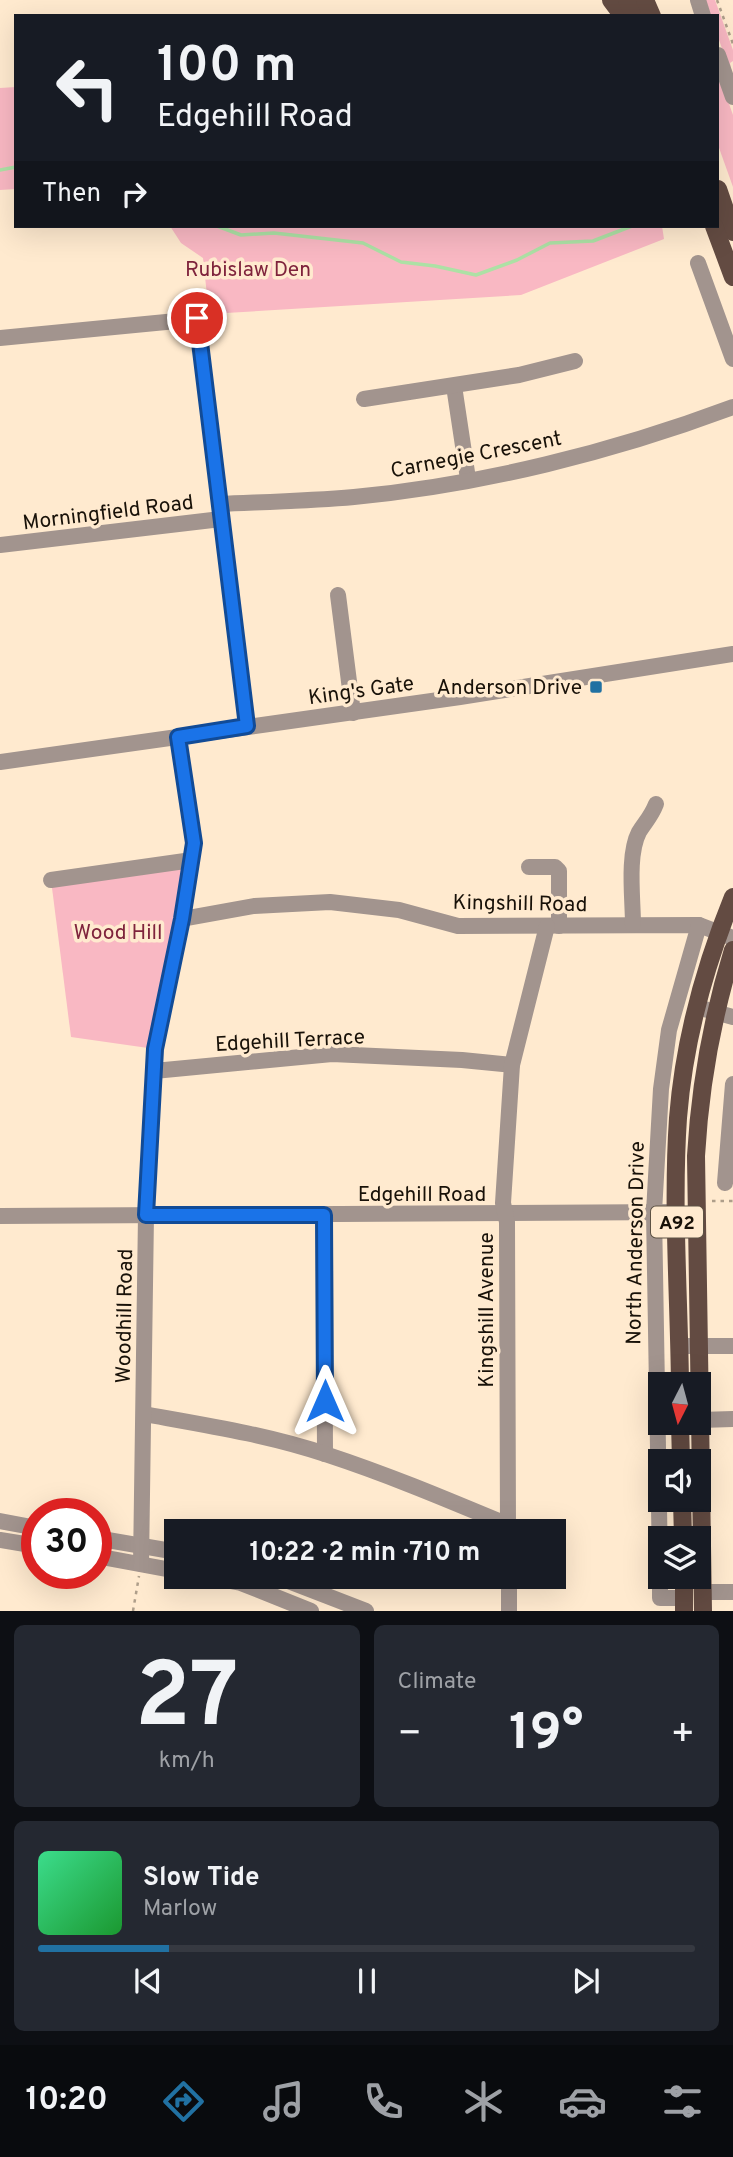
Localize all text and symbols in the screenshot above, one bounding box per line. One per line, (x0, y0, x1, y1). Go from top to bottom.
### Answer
text: 100 m (157, 37, 296, 99)
icon: left (42, 42, 133, 133)
text: Edgehill Road (157, 98, 353, 138)
icon: right (115, 175, 153, 213)
text: Then (42, 178, 101, 211)
park label: Rubislaw Den (185, 257, 311, 284)
pin (167, 288, 227, 348)
icon: arrive (178, 299, 216, 337)
street label: Carnegie Crescent (388, 426, 564, 485)
street label: Morningfield Road (21, 490, 195, 537)
street label: King's Gate (307, 671, 416, 712)
place label: Anderson Drive (437, 675, 582, 702)
marker: Anderson Drive (588, 679, 604, 695)
street label: Kingshill Road (452, 890, 588, 919)
park label: Wood Hill (73, 920, 163, 947)
street label: Edgehill Terrace (215, 1024, 366, 1059)
street label: North Anderson Drive (621, 1141, 652, 1345)
street label: Edgehill Road (358, 1182, 486, 1209)
road number: A92 (651, 1206, 703, 1238)
street label: Kingshill Avenue (474, 1232, 501, 1388)
street label: Woodhill Road (111, 1248, 140, 1384)
position arrow (288, 1364, 362, 1438)
north arrow (648, 1372, 710, 1435)
map controls (648, 1372, 711, 1589)
button: sound (648, 1449, 711, 1512)
speed limit sign: 30 (21, 1498, 112, 1589)
button: layers (648, 1526, 711, 1589)
text: 10:22 · 2 min · 710 m (250, 1537, 480, 1570)
text: 27 (135, 1644, 239, 1759)
text: Climate (398, 1668, 476, 1697)
text: 19° (509, 1702, 583, 1768)
text: − (398, 1711, 422, 1760)
text: + (670, 1711, 695, 1760)
text: km/h (159, 1747, 215, 1776)
text: Slow Tide (143, 1862, 260, 1895)
text: Marlow (143, 1895, 217, 1924)
icon: previous (129, 1962, 167, 2000)
icon: pause (348, 1962, 386, 2000)
icon: next (567, 1962, 605, 2000)
icon: directions (159, 2077, 208, 2126)
icon: music (259, 2077, 308, 2126)
icon: phone (359, 2077, 408, 2126)
icon: climate (459, 2077, 508, 2126)
icon: car (558, 2077, 607, 2126)
icon: filters (658, 2077, 707, 2126)
text: 10:20 (25, 2081, 108, 2121)

